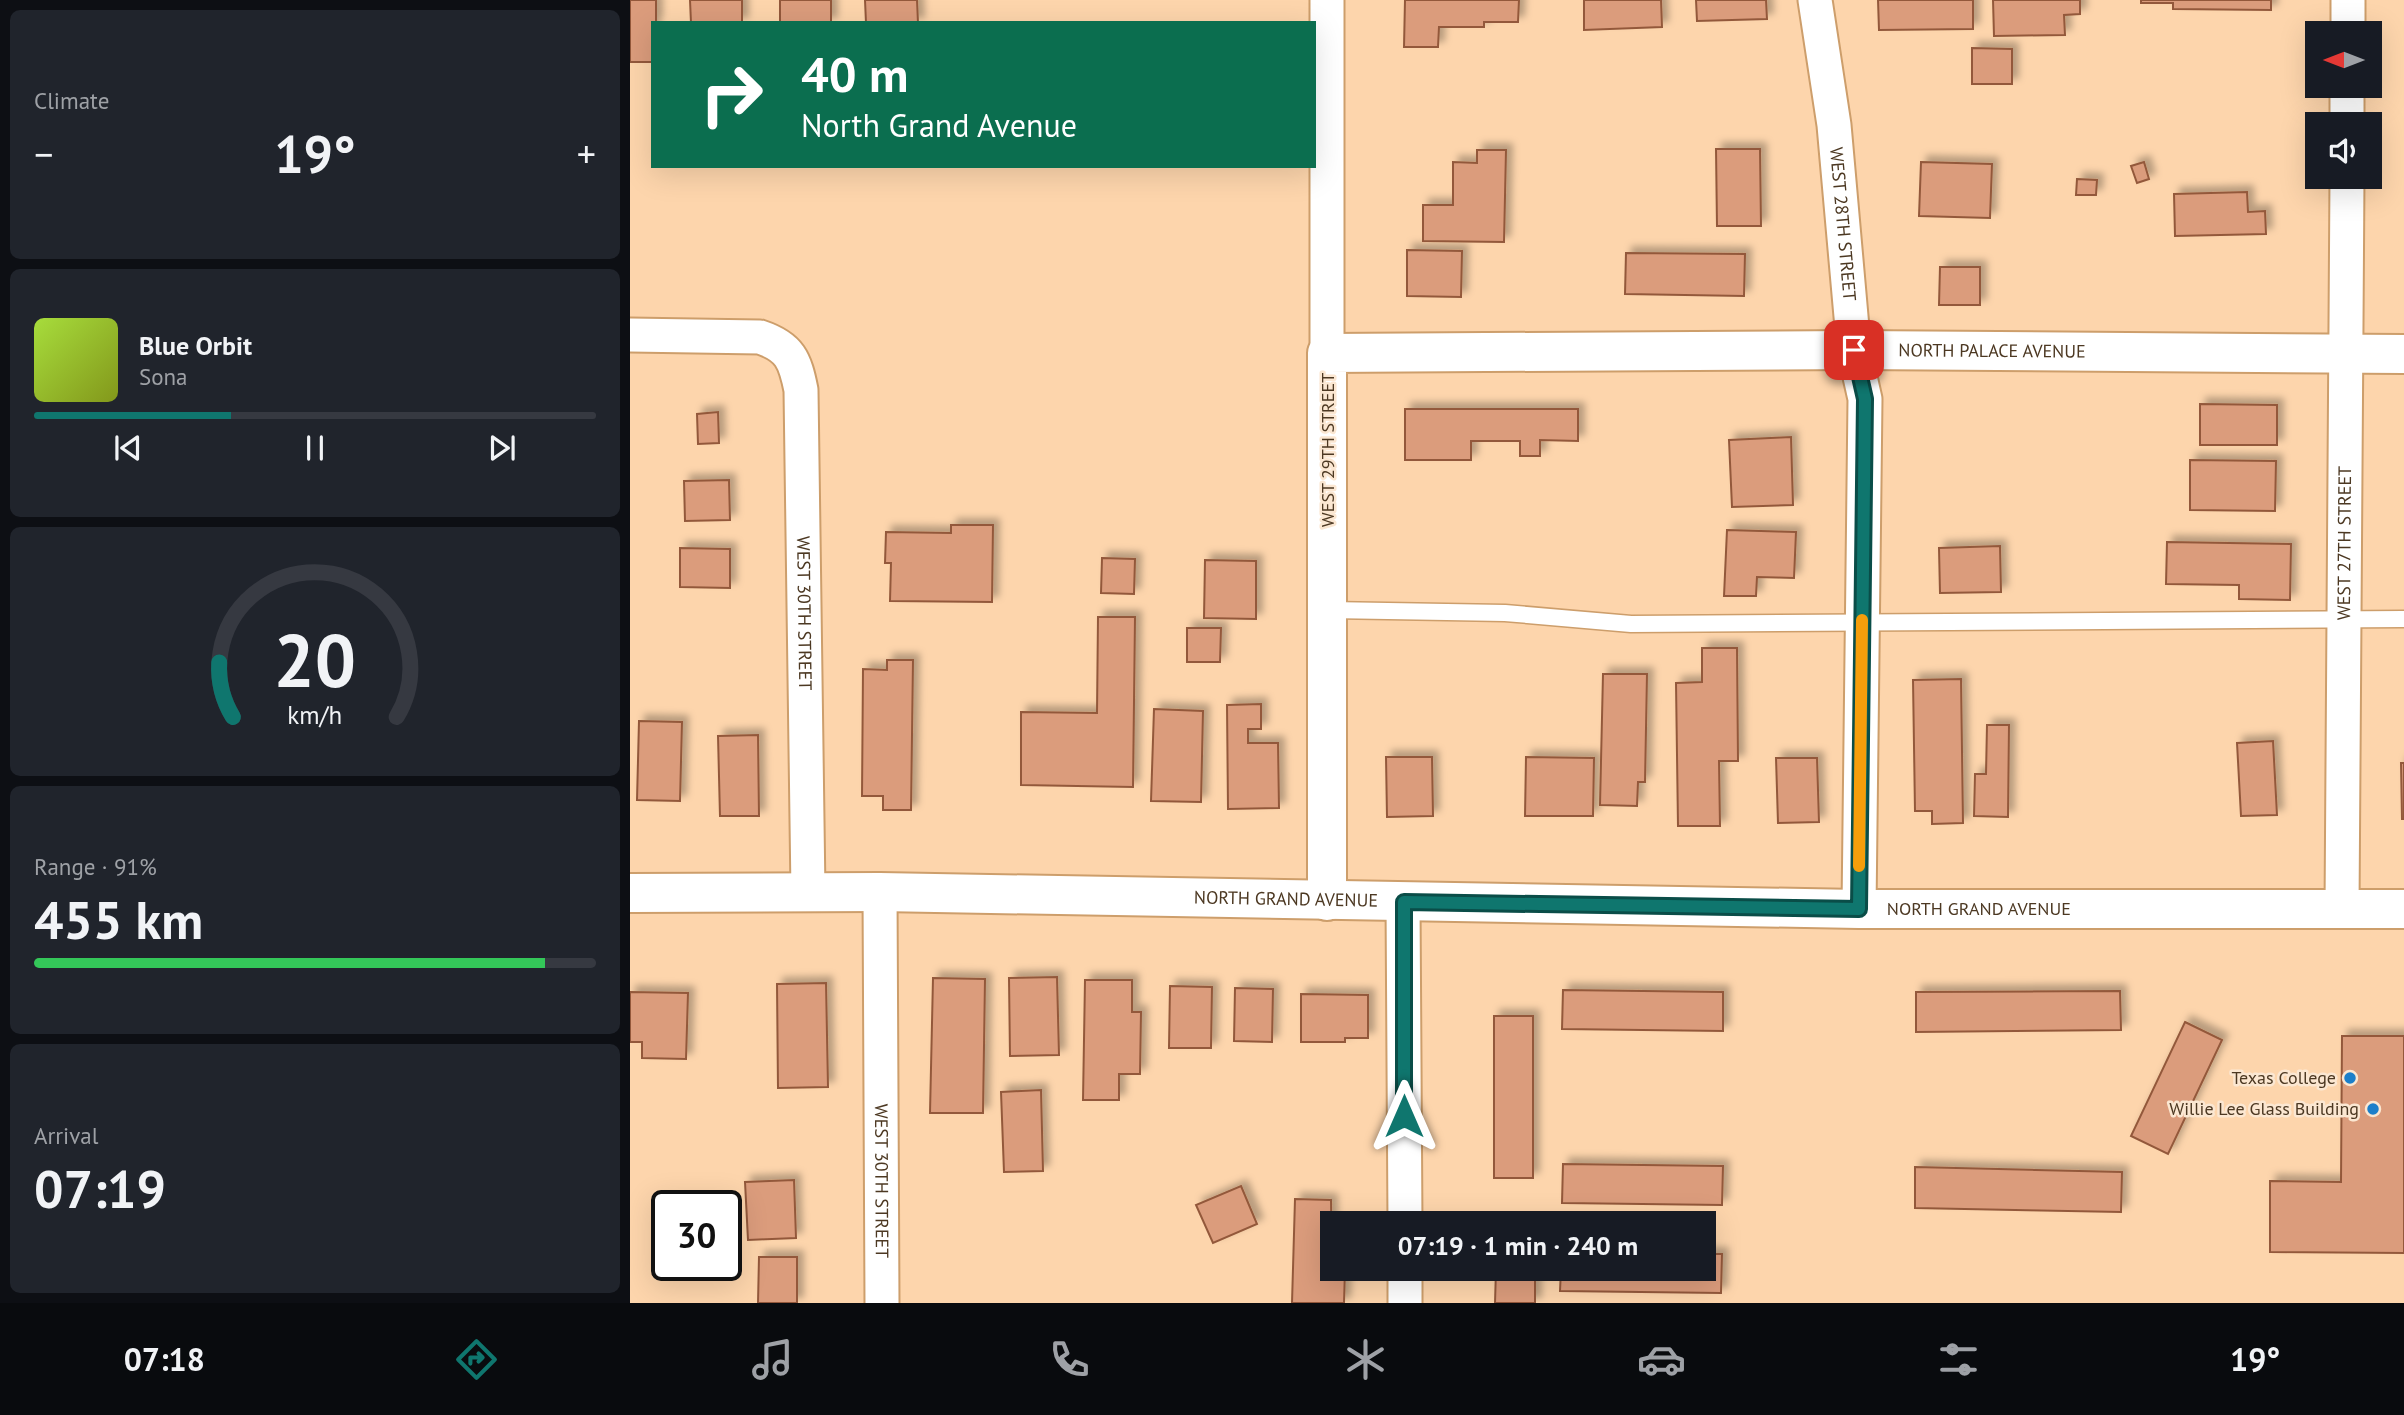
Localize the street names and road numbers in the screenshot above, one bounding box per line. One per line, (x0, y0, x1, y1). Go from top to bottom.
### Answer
street label: WEST 28TH STREET (1825, 146, 1862, 302)
street label: NORTH PALACE AVENUE (1898, 338, 2086, 363)
street label: WEST 29TH STREET (1316, 373, 1339, 527)
street label: WEST 27TH STREET (2332, 466, 2356, 620)
street label: WEST 30TH STREET (792, 536, 817, 690)
street label: NORTH GRAND AVENUE (1194, 885, 1378, 912)
street label: NORTH GRAND AVENUE (1887, 897, 2071, 920)
street label: WEST 30TH STREET (870, 1104, 894, 1258)

